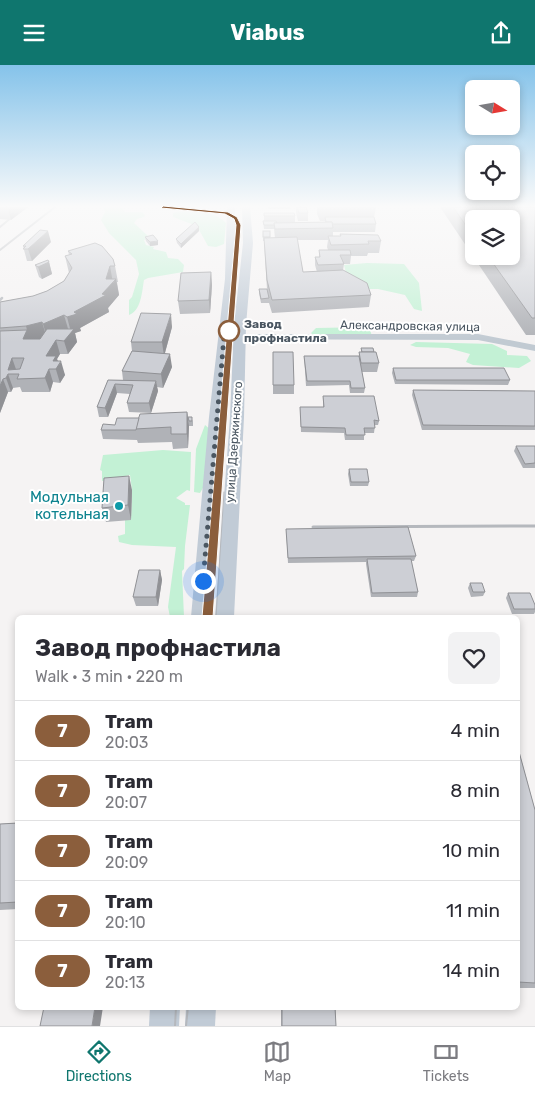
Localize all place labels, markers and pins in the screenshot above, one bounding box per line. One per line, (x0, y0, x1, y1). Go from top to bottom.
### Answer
place label: Завод профнастила (244, 317, 327, 345)
marker: Завод профнастила (218, 320, 240, 342)
place label: Модульная котельная (30, 488, 109, 523)
marker: Модульная котельная (113, 500, 125, 512)

